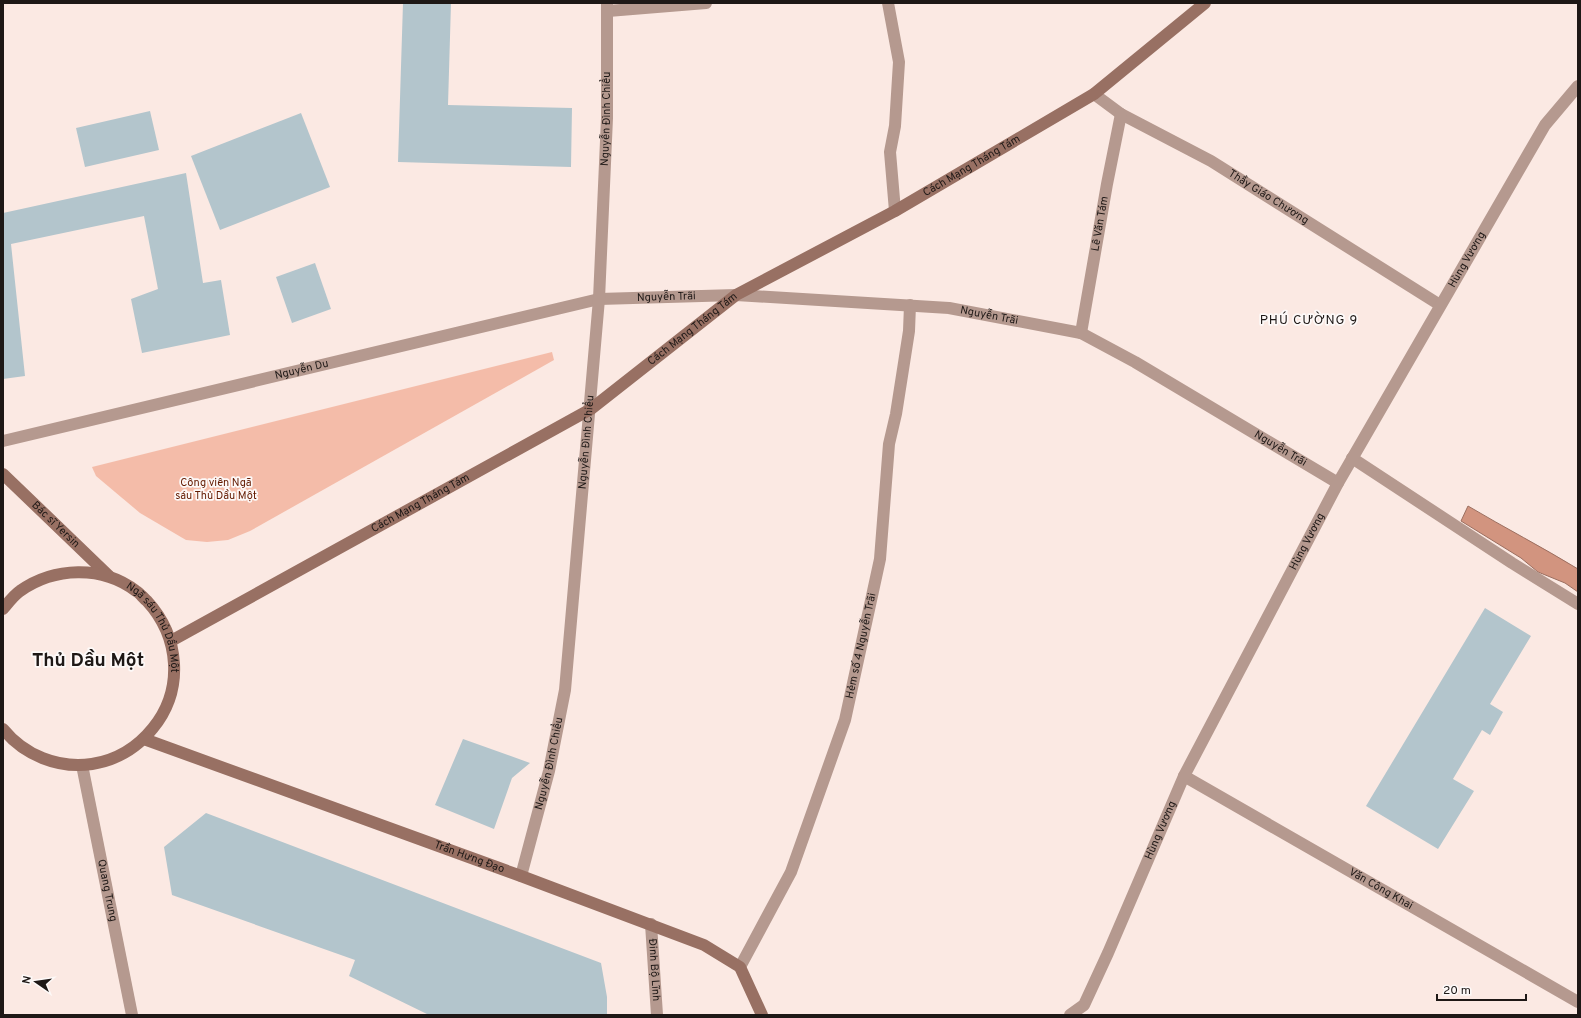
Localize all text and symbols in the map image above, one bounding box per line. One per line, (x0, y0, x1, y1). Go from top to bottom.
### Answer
street label: Nguyễn Đình Chiểu (598, 72, 614, 167)
street label: Cách Mạng Tháng Tám (921, 132, 1023, 200)
street label: Thầy Giáo Chương (1226, 167, 1311, 228)
street label: Lê Văn Tám (1088, 195, 1112, 252)
street label: Hùng Vương (1445, 229, 1489, 290)
street label: Nguyễn Trãi (637, 289, 696, 305)
street label: Cách Mạng Tháng Tám (645, 290, 740, 369)
street label: Nguyễn Trãi (959, 303, 1019, 328)
district label: PHÚ CƯỜNG 9 (1260, 311, 1358, 329)
street label: Nguyễn Du (273, 357, 330, 383)
street label: Nguyễn Đình Chiểu (575, 394, 598, 490)
street label: Nguyễn Trãi (1252, 428, 1309, 470)
street label: Cách Mạng Tháng Tám (369, 470, 472, 536)
park label: Công viên Ngã sáu Thủ Dầu Một (175, 476, 257, 503)
street label: Bác sĩ Yersin (29, 498, 83, 551)
street label: Hùng Vương (1286, 511, 1328, 573)
street label: Ngã sáu Thủ Dầu Một (123, 579, 181, 673)
street label: Hẻm số 4 Nguyễn Trãi (843, 592, 879, 700)
district label: Thủ Dầu Một (32, 649, 144, 673)
street label: Nguyễn Đình Chiểu (532, 716, 566, 811)
street label: Hùng Vương (1142, 799, 1179, 862)
street label: Trần Hưng Đạo (432, 838, 506, 876)
street label: Quang Trung (94, 858, 120, 923)
street label: Văn Công Khai (1346, 865, 1415, 913)
street label: Đinh Bộ Lĩnh (645, 938, 663, 1002)
north arrow (16, 962, 56, 1002)
text: N (20, 975, 35, 985)
scale bar (1437, 976, 1526, 1002)
text: 20 m (1443, 983, 1471, 999)

